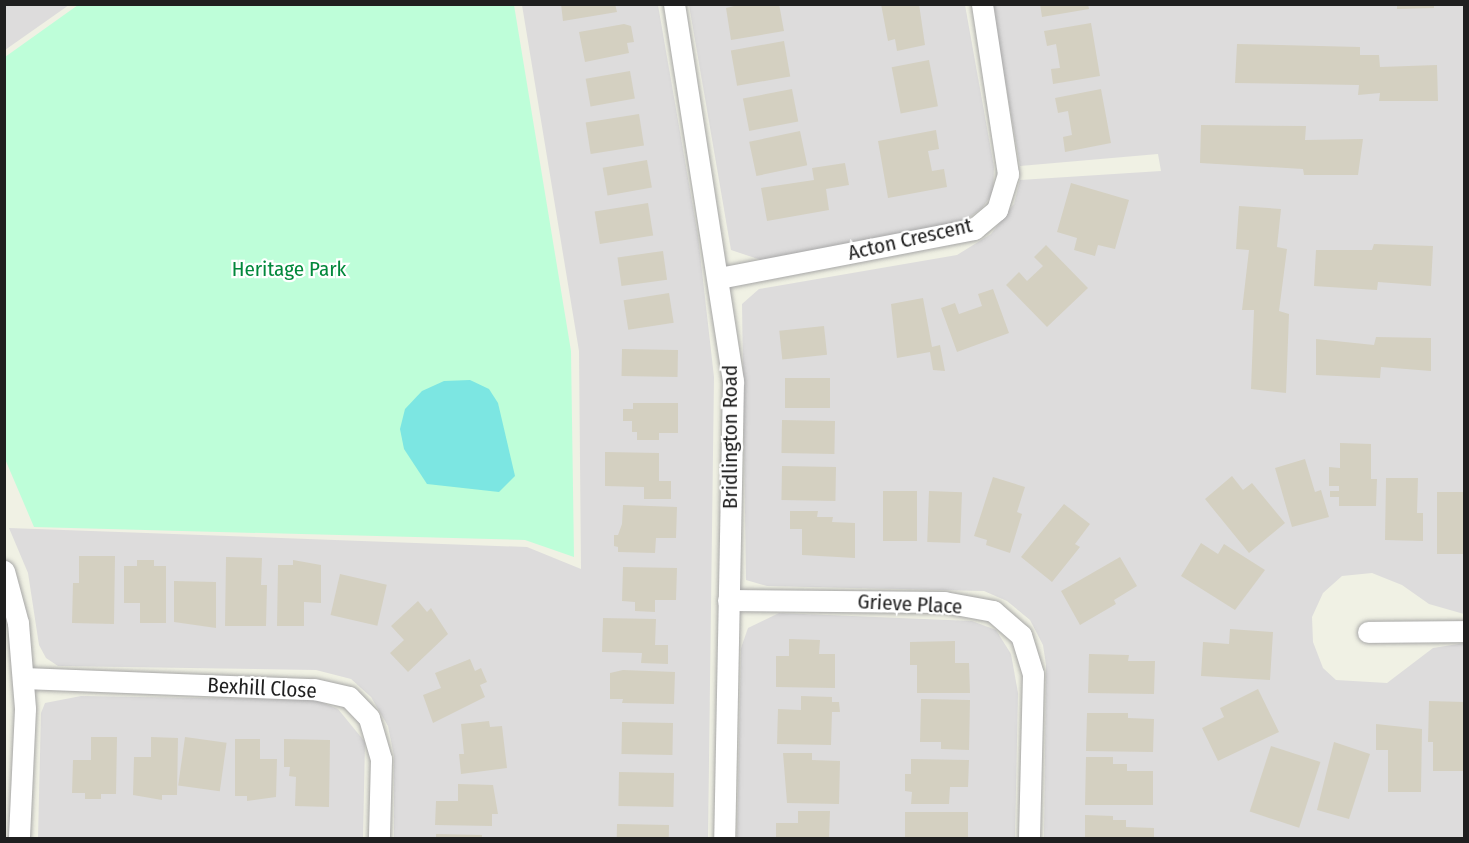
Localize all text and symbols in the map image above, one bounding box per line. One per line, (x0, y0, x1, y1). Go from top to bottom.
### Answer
street label: Acton Crescent (845, 212, 975, 266)
park label: Heritage Park (232, 256, 346, 282)
street label: Bridlington Road (717, 365, 743, 509)
street label: Grieve Place (857, 589, 963, 619)
street label: Bexhill Close (207, 673, 317, 703)

